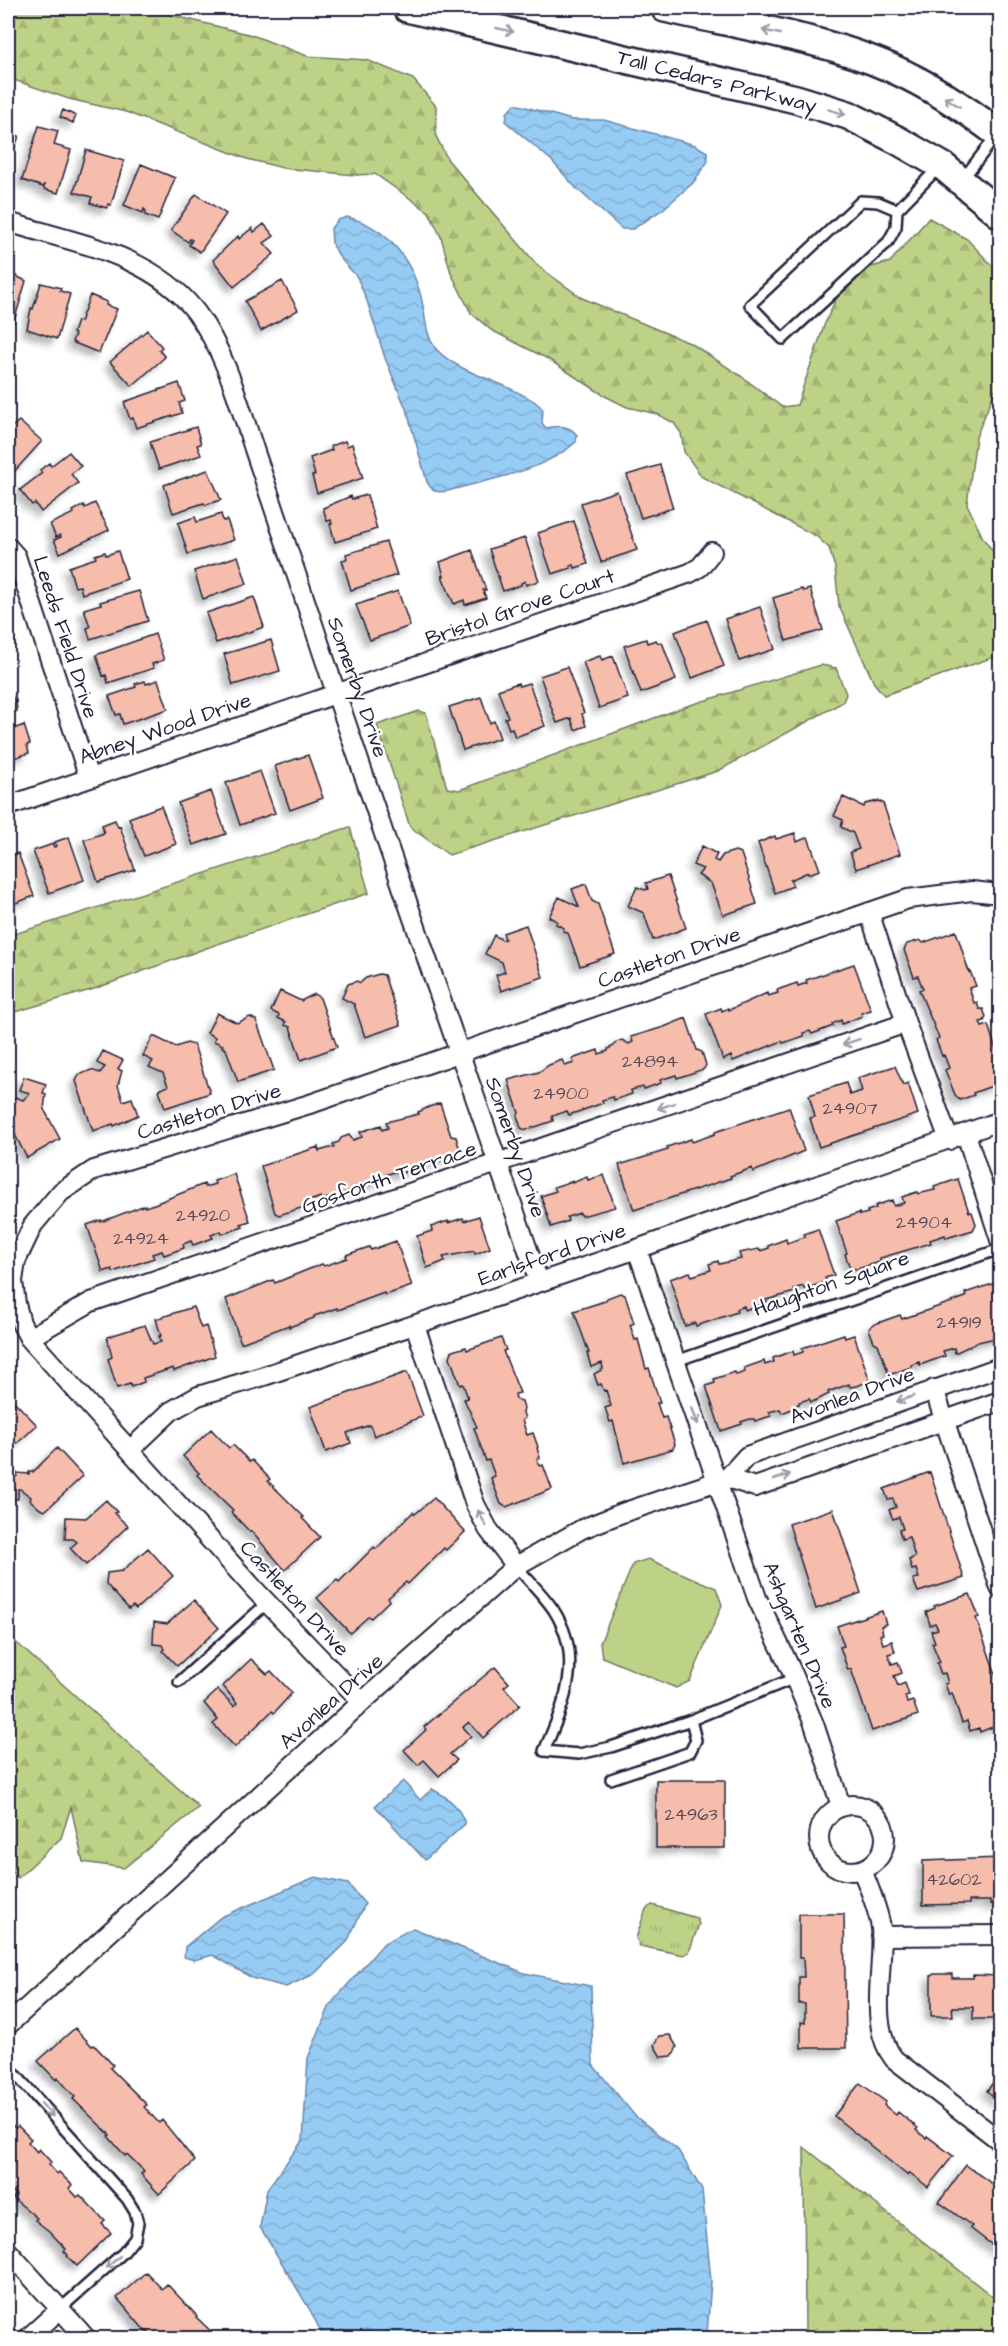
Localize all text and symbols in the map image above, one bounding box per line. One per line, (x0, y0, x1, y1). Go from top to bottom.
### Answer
one-way arrow (495, 25, 514, 37)
one-way arrow (762, 26, 781, 38)
street label: Tall Cedars Parkway (614, 43, 820, 122)
one-way arrow (944, 95, 961, 107)
one-way arrow (827, 107, 846, 118)
street label: Leeds Field Drive (26, 552, 105, 722)
street label: Bristol Grove Court (422, 561, 619, 653)
street label: Somerby Drive (318, 613, 395, 762)
street label: Abney Wood Drive (75, 685, 256, 773)
street label: Castleton Drive (594, 919, 744, 995)
one-way arrow (842, 1038, 860, 1049)
house number: 24894 (622, 1049, 678, 1074)
street label: Somerby Drive (476, 1073, 553, 1222)
street label: Castleton Drive (134, 1076, 285, 1147)
house number: 24900 (533, 1081, 589, 1106)
house number: 24907 (822, 1096, 878, 1121)
one-way arrow (657, 1101, 676, 1112)
street label: Gosforth Terrace (298, 1134, 480, 1221)
house number: 24920 (176, 1203, 230, 1228)
house number: 24904 (896, 1210, 952, 1235)
street label: Earlsford Drive (475, 1216, 630, 1293)
house number: 24924 (113, 1226, 169, 1251)
street label: Haughton Square (749, 1243, 914, 1326)
house number: 24919 (936, 1310, 982, 1335)
street label: Avonlea Drive (786, 1359, 919, 1432)
one-way arrow (897, 1395, 915, 1406)
one-way arrow (690, 1406, 701, 1425)
one-way arrow (772, 1471, 791, 1482)
one-way arrow (476, 1510, 487, 1528)
street label: Castleton Drive (233, 1534, 356, 1663)
street label: Ashgarten Drive (754, 1557, 844, 1714)
street label: Avonlea Drive (273, 1647, 390, 1756)
house number: 24963 (664, 1802, 718, 1827)
house number: 42602 (926, 1867, 982, 1892)
one-way arrow (40, 2102, 54, 2117)
one-way arrow (105, 2255, 120, 2269)

